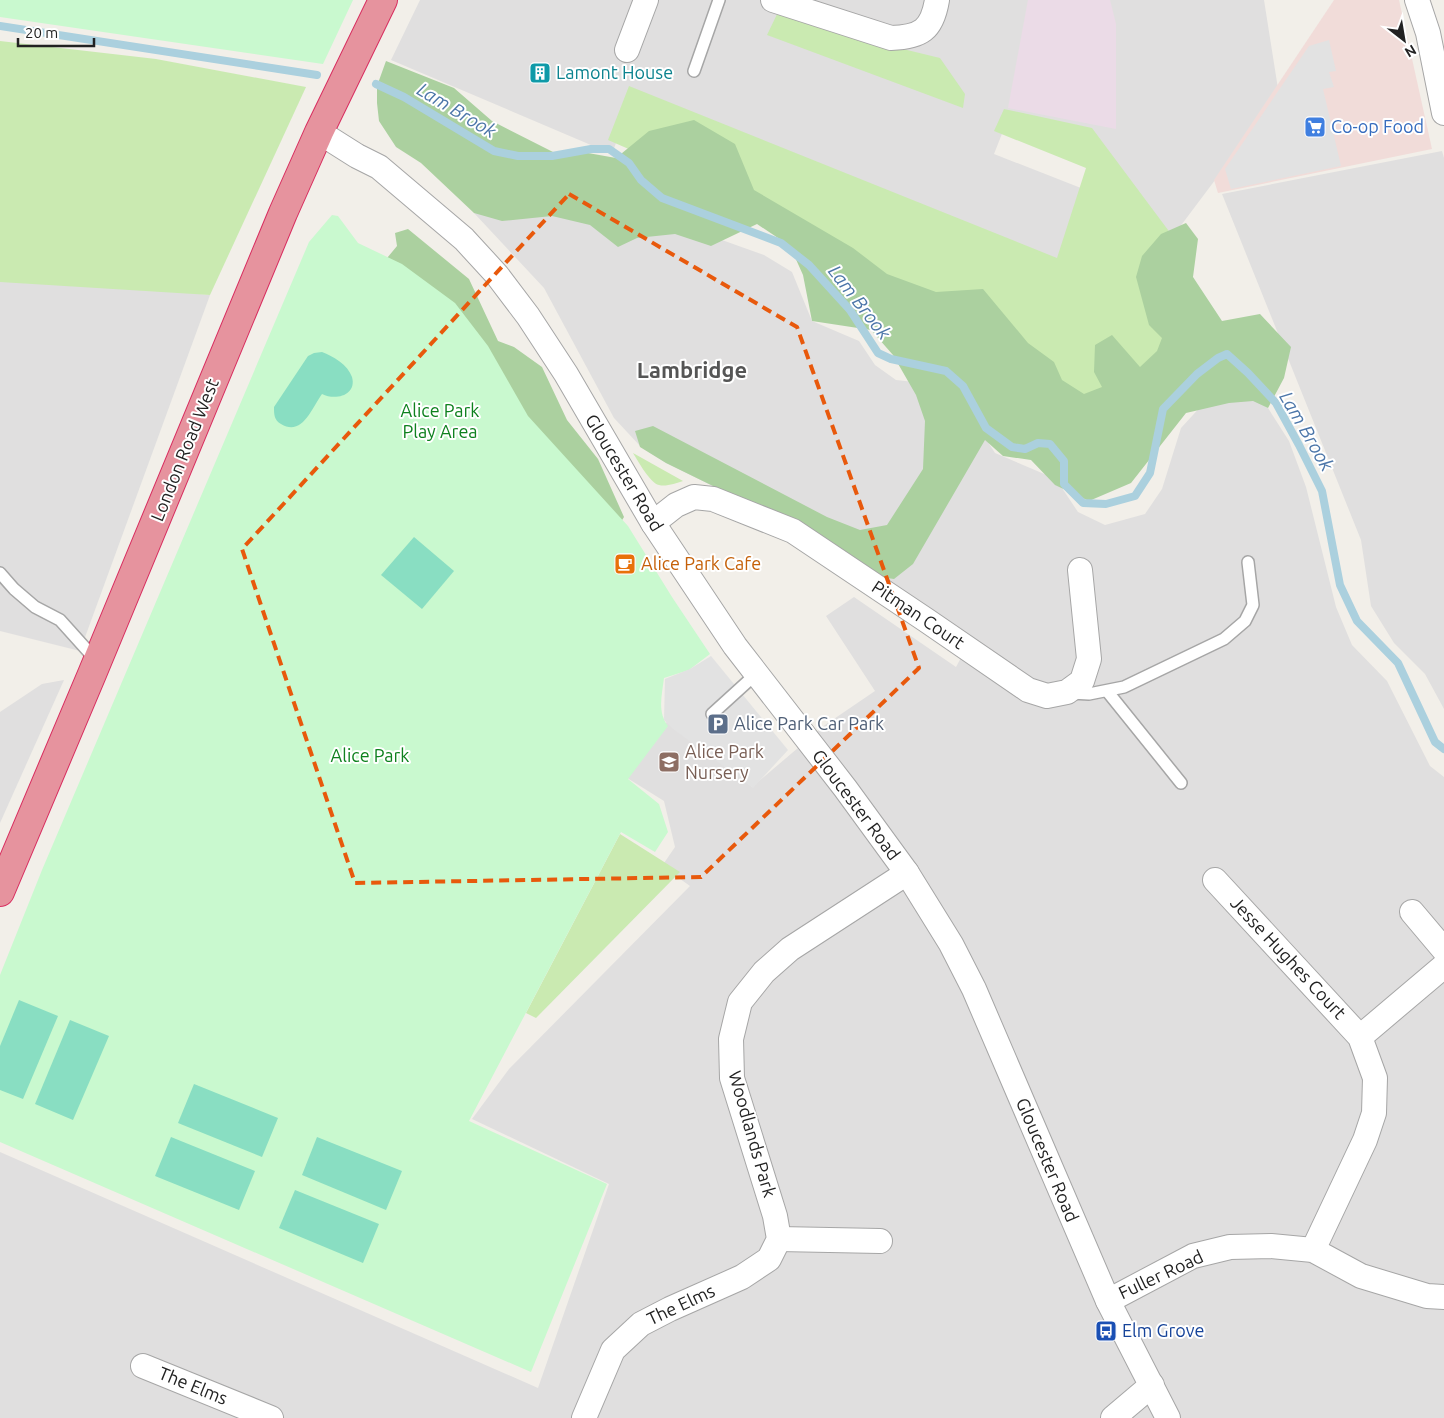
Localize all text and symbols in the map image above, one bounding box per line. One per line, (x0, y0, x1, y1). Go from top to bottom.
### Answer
scale bar (18, 15, 94, 47)
north arrow (1379, 15, 1429, 65)
text: 20 m (25, 24, 58, 41)
text: N (1402, 42, 1419, 61)
building icon: Lamont House (528, 61, 552, 85)
place label: Lamont House (556, 62, 673, 82)
water label: Lam Brook (413, 78, 501, 142)
supermarket icon: Co-op Food (1303, 115, 1327, 139)
place label: Co-op Food (1331, 116, 1424, 136)
water label: Lam Brook (824, 260, 896, 344)
district label: Lambridge (637, 357, 747, 382)
street label: London Road West (146, 375, 222, 524)
water label: Lam Brook (1275, 387, 1339, 475)
park label: Alice Park Play Area (401, 400, 479, 441)
street label: Gloucester Road (582, 410, 668, 535)
cafe icon: Alice Park Cafe (613, 552, 637, 576)
place label: Alice Park Cafe (641, 553, 761, 573)
street label: Pitman Court (869, 576, 969, 652)
parking icon: Alice Park Car Park (706, 712, 730, 736)
place label: Alice Park Car Park (734, 713, 884, 733)
place label: Alice Park Nursery (685, 741, 764, 782)
park label: Alice Park (331, 745, 409, 765)
street label: Gloucester Road (809, 745, 905, 864)
school or university icon: Alice Park Nursery (657, 750, 681, 774)
street label: Jesse Hughes Court (1227, 892, 1350, 1022)
street label: Woodlands Park (725, 1068, 781, 1199)
street label: Gloucester Road (1013, 1095, 1083, 1225)
street label: Fuller Road (1115, 1246, 1206, 1302)
street label: The Elms (643, 1280, 718, 1328)
bus stop icon: Elm Grove (1094, 1319, 1118, 1343)
place label: Elm Grove (1122, 1320, 1204, 1340)
street label: The Elms (156, 1362, 231, 1408)

